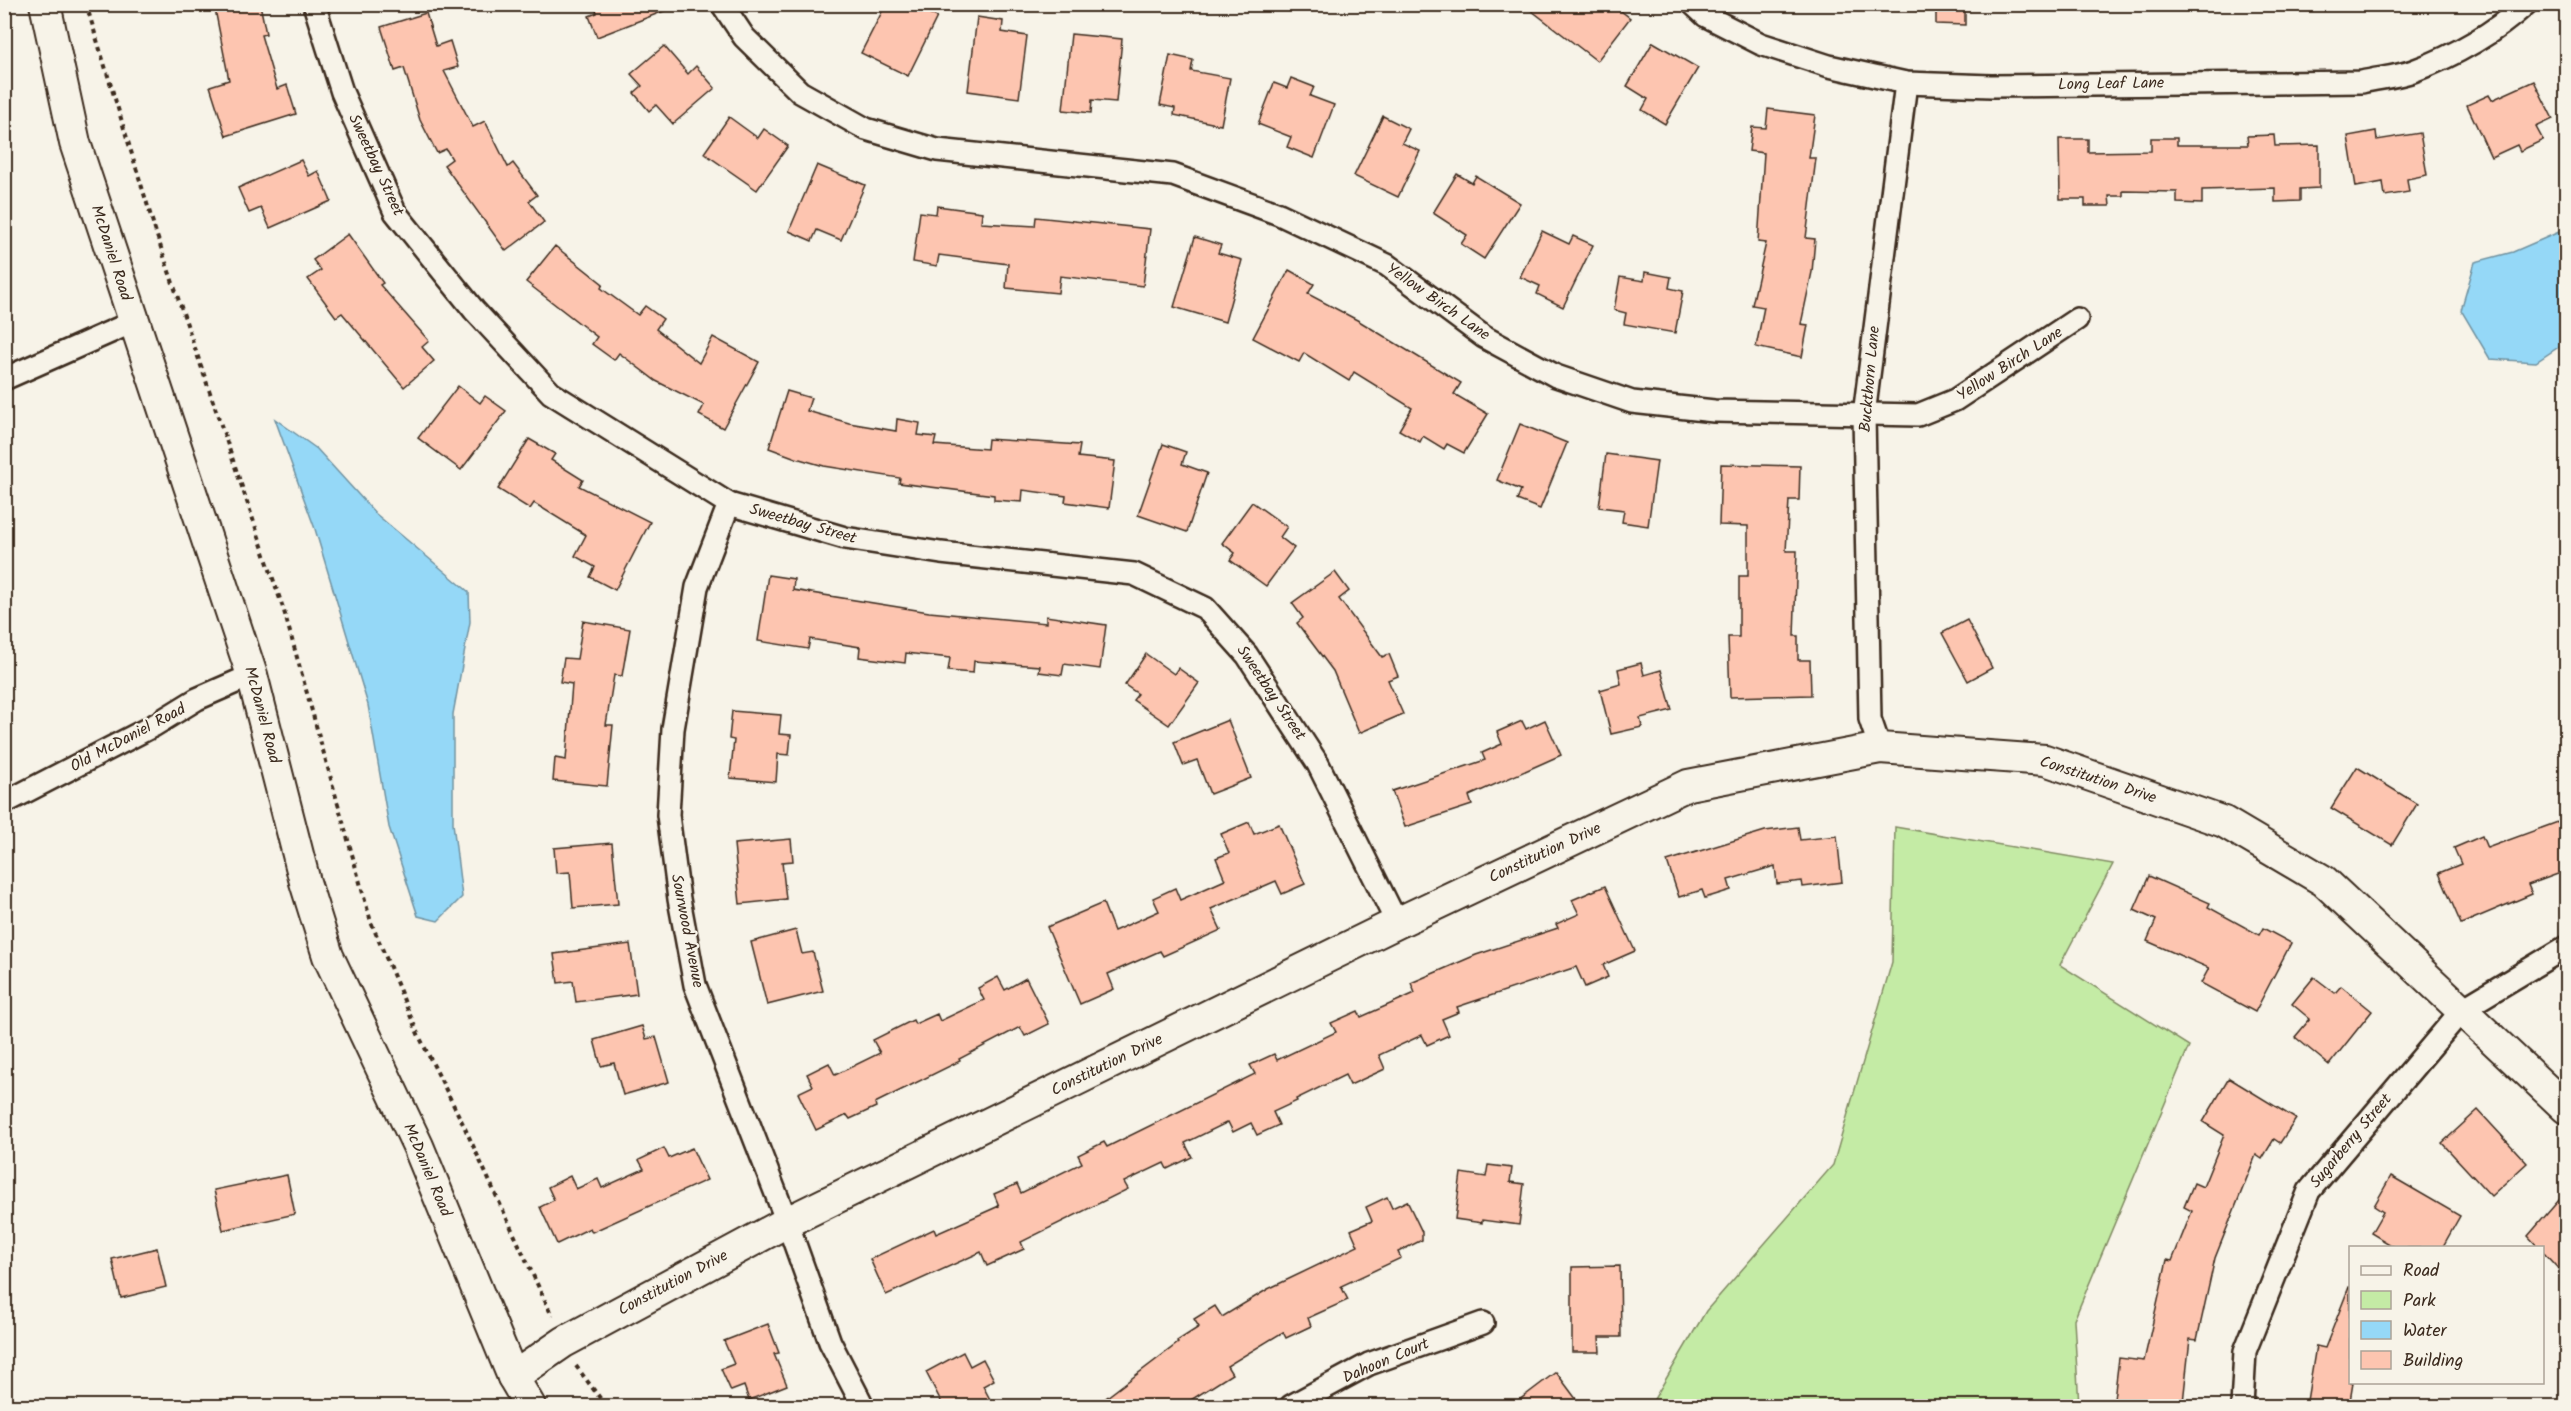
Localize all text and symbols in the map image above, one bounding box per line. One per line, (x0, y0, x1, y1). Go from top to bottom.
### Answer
street label: Long Leaf Lane (2058, 71, 2164, 97)
street label: Sweetbay Street (341, 110, 411, 221)
street label: McDaniel Road (84, 202, 139, 305)
street label: Yellow Birch Lane (1381, 257, 1495, 347)
street label: Yellow Birch Lane (1952, 320, 2068, 408)
street label: Buckthorn Lane (1853, 325, 1887, 433)
street label: Sweetbay Street (747, 497, 860, 551)
street label: Sweetbay Street (1230, 640, 1313, 746)
street label: McDaniel Road (237, 664, 287, 767)
street label: Old McDaniel Road (66, 697, 191, 779)
street label: Constitution Drive (2036, 749, 2160, 811)
street label: Constitution Drive (1485, 816, 1605, 890)
street label: Sourwood Avenue (664, 872, 710, 990)
street label: Constitution Drive (1047, 1027, 1167, 1103)
street label: Sugarberry Street (2304, 1087, 2399, 1194)
street label: McDaniel Road (396, 1119, 458, 1222)
street label: Constitution Drive (613, 1243, 733, 1323)
legend (2349, 1246, 2544, 1384)
text: Road (2403, 1257, 2440, 1286)
text: Park (2403, 1287, 2436, 1316)
text: Water (2403, 1317, 2448, 1346)
street label: Dahoon Court (1339, 1331, 1434, 1390)
text: Building (2403, 1347, 2463, 1376)

